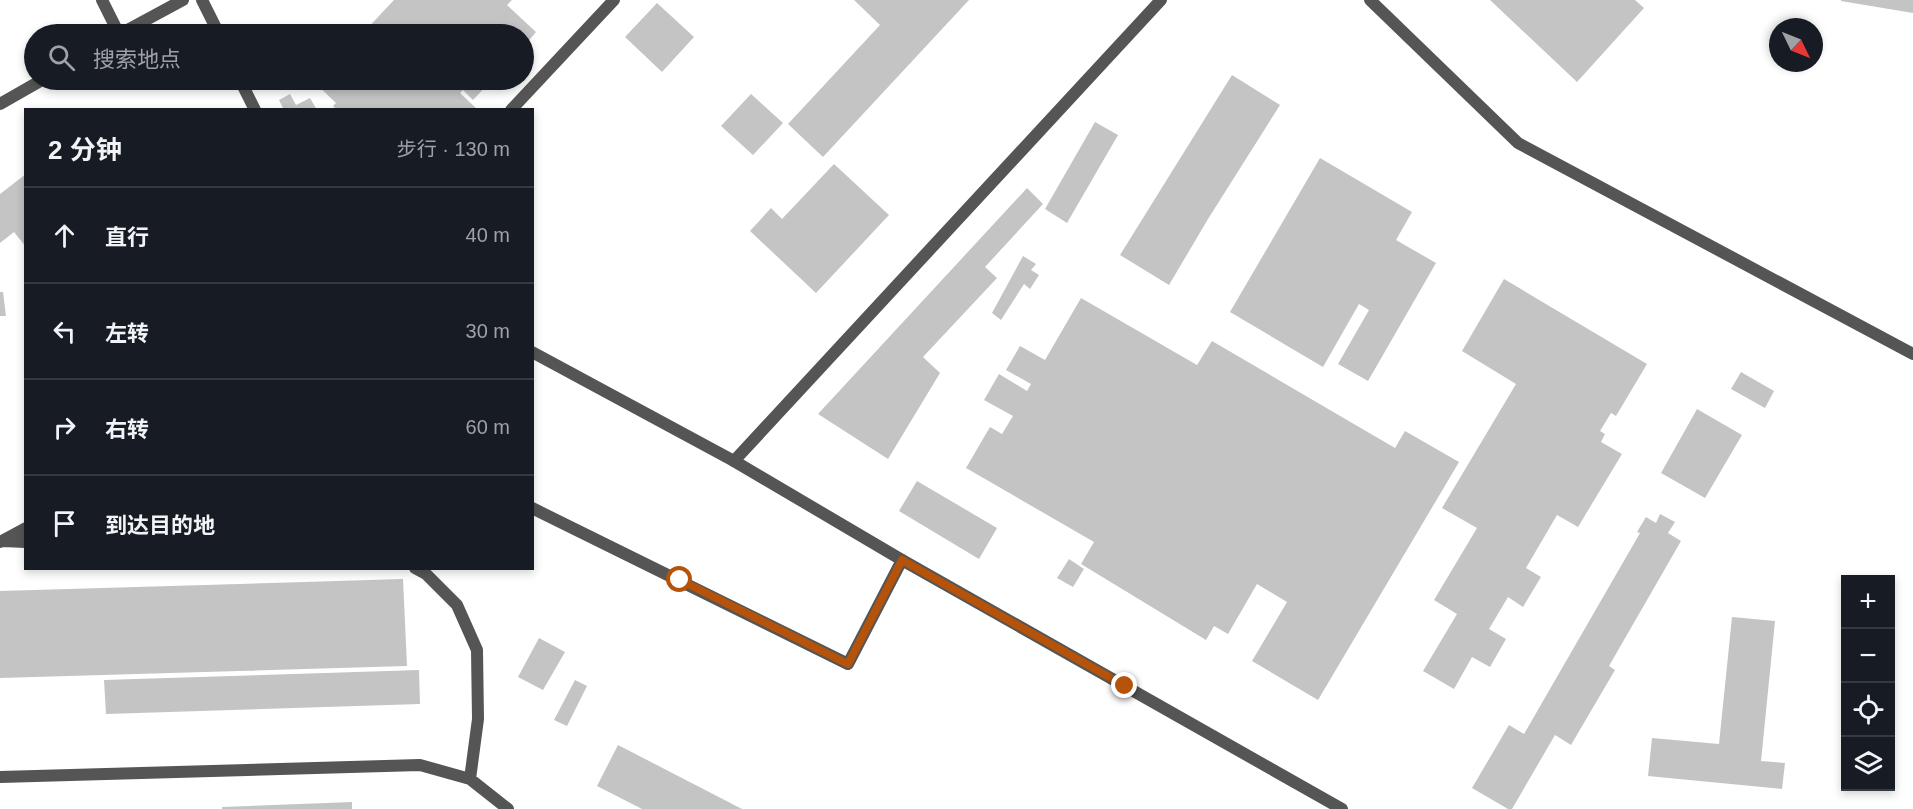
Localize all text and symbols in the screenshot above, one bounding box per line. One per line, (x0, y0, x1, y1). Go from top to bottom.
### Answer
north arrow (1769, 18, 1823, 72)
search box (24, 24, 534, 90)
icon: search (45, 41, 78, 74)
text: 搜索地点 (93, 47, 181, 72)
text: 2 分钟 (48, 135, 122, 165)
text: 步行 · 130 m (397, 138, 510, 160)
icon: ahead (48, 219, 81, 252)
text: 40 m (466, 224, 510, 246)
text: 直行 (105, 225, 149, 250)
icon: left (48, 315, 81, 348)
text: 30 m (466, 320, 510, 342)
text: 左转 (105, 321, 149, 346)
icon: right (48, 411, 81, 444)
text: 60 m (466, 416, 510, 438)
text: 右转 (105, 417, 149, 442)
icon: arrive (48, 507, 81, 540)
text: 到达目的地 (105, 513, 215, 538)
route start (666, 566, 692, 592)
map controls (1841, 575, 1895, 791)
button: + (1841, 575, 1895, 629)
button: − (1841, 629, 1895, 683)
route end (1111, 672, 1137, 698)
button: locate (1841, 683, 1895, 737)
button: layers (1841, 737, 1895, 791)

